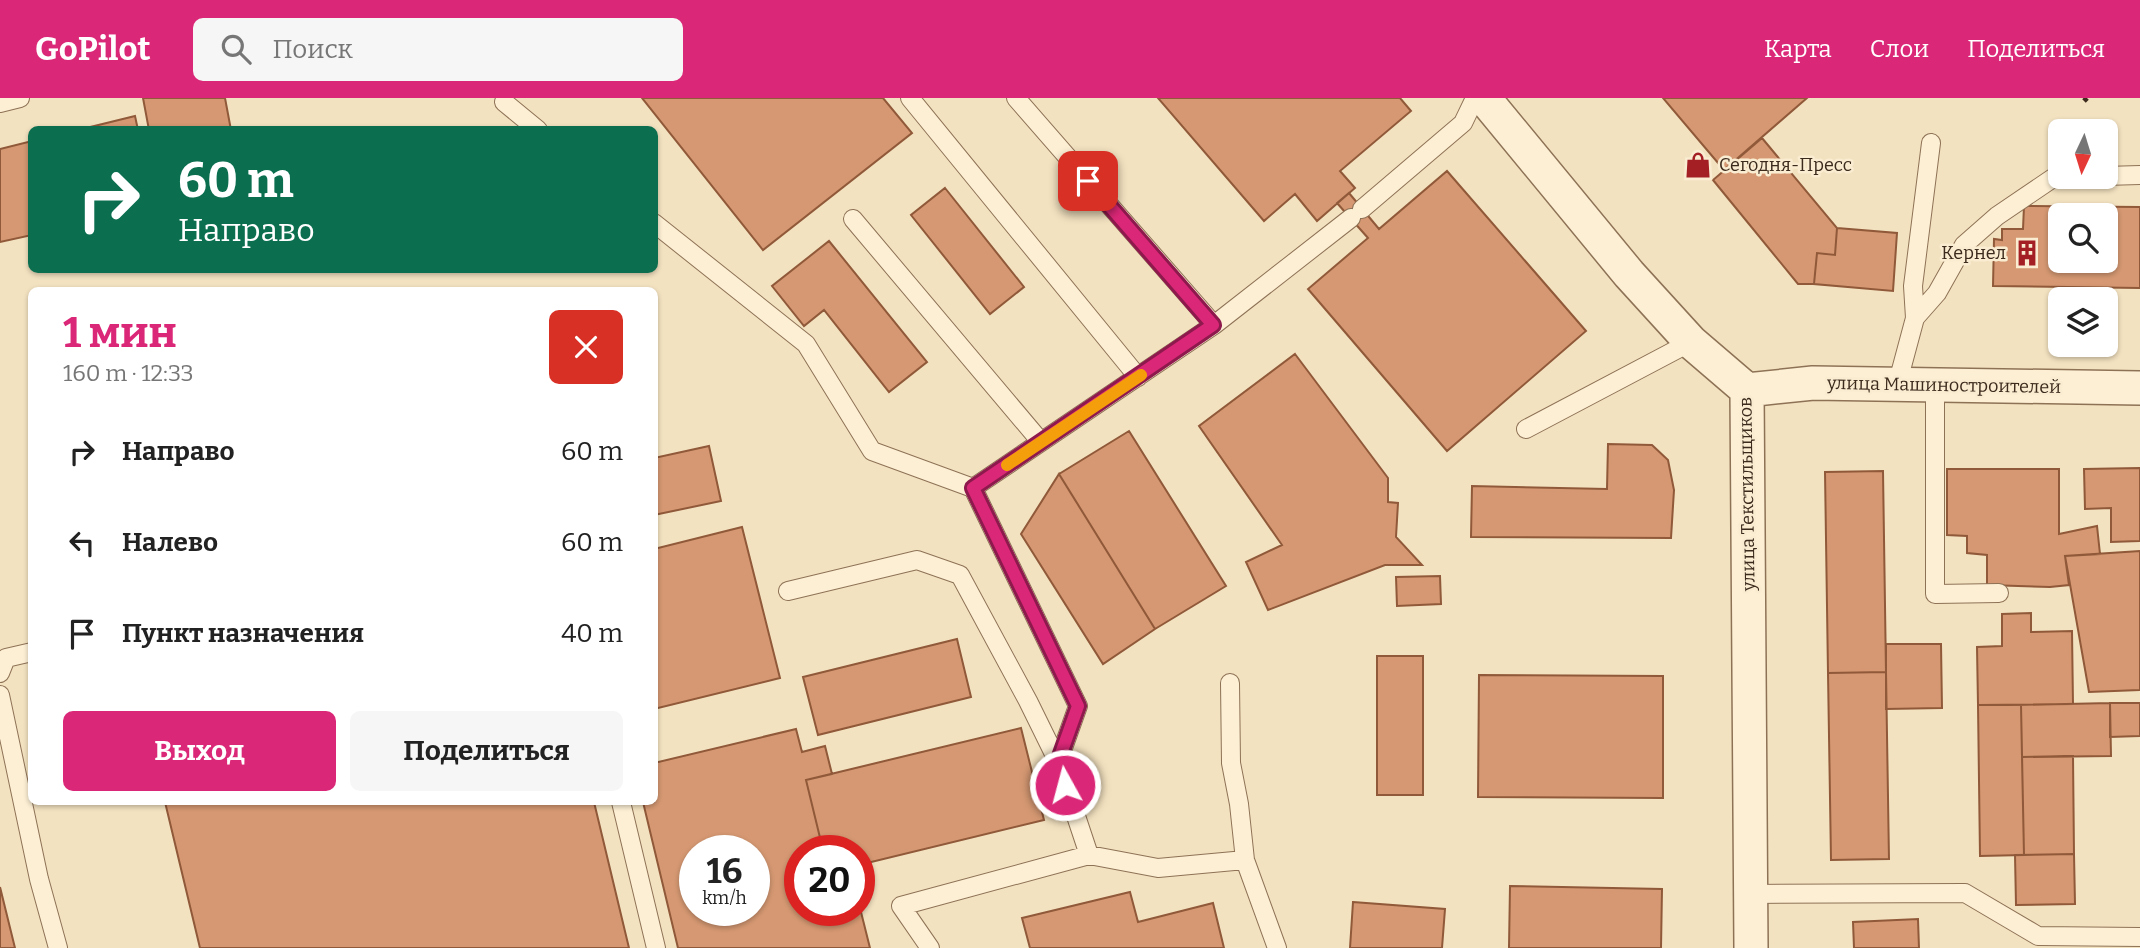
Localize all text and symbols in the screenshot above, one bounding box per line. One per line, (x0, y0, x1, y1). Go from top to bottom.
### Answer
search box (193, 18, 683, 81)
text: GoPilot (35, 29, 151, 69)
icon: search (217, 30, 255, 68)
text: Поиск (273, 34, 353, 65)
text: Карта (1764, 35, 1832, 63)
text: Слои (1870, 35, 1929, 63)
text: Поделиться (1967, 35, 2105, 63)
north arrow (2048, 119, 2118, 189)
map controls (2048, 119, 2118, 357)
shop icon: Сегодня-Пресс (1683, 150, 1713, 180)
text: 60 m (178, 151, 294, 210)
pin (1058, 151, 1118, 211)
icon: right (63, 154, 154, 245)
place label: Сегодня-Пресс (1719, 154, 1852, 176)
icon: arrive (1069, 162, 1107, 200)
button: search (2048, 203, 2118, 273)
text: Направо (178, 211, 315, 249)
building icon: Кернел (2012, 238, 2042, 268)
place label: Кернел (1941, 242, 2006, 264)
button: layers (2048, 287, 2118, 357)
text: 1 мин (63, 308, 177, 358)
button: close (549, 310, 623, 384)
text: 160 m · 12:33 (63, 359, 194, 387)
street label: улица Машиностроителей (1826, 372, 2061, 398)
street label: улица Текстильщиков (1734, 397, 1760, 592)
icon: right (63, 433, 101, 471)
text: Направо (122, 436, 235, 467)
text: 60 m (561, 436, 623, 467)
icon: left (63, 524, 101, 562)
text: Налево (122, 527, 218, 558)
text: 60 m (561, 527, 623, 558)
icon: arrive (63, 615, 101, 653)
text: Пункт назначения (122, 618, 364, 649)
text: 40 m (561, 618, 623, 649)
button: Выход (63, 711, 336, 791)
button: Поделиться (350, 711, 623, 791)
position arrow (1028, 748, 1102, 822)
speed limit sign: 20 (784, 835, 875, 926)
text: 16 (707, 850, 742, 892)
text: km/h (702, 887, 747, 909)

